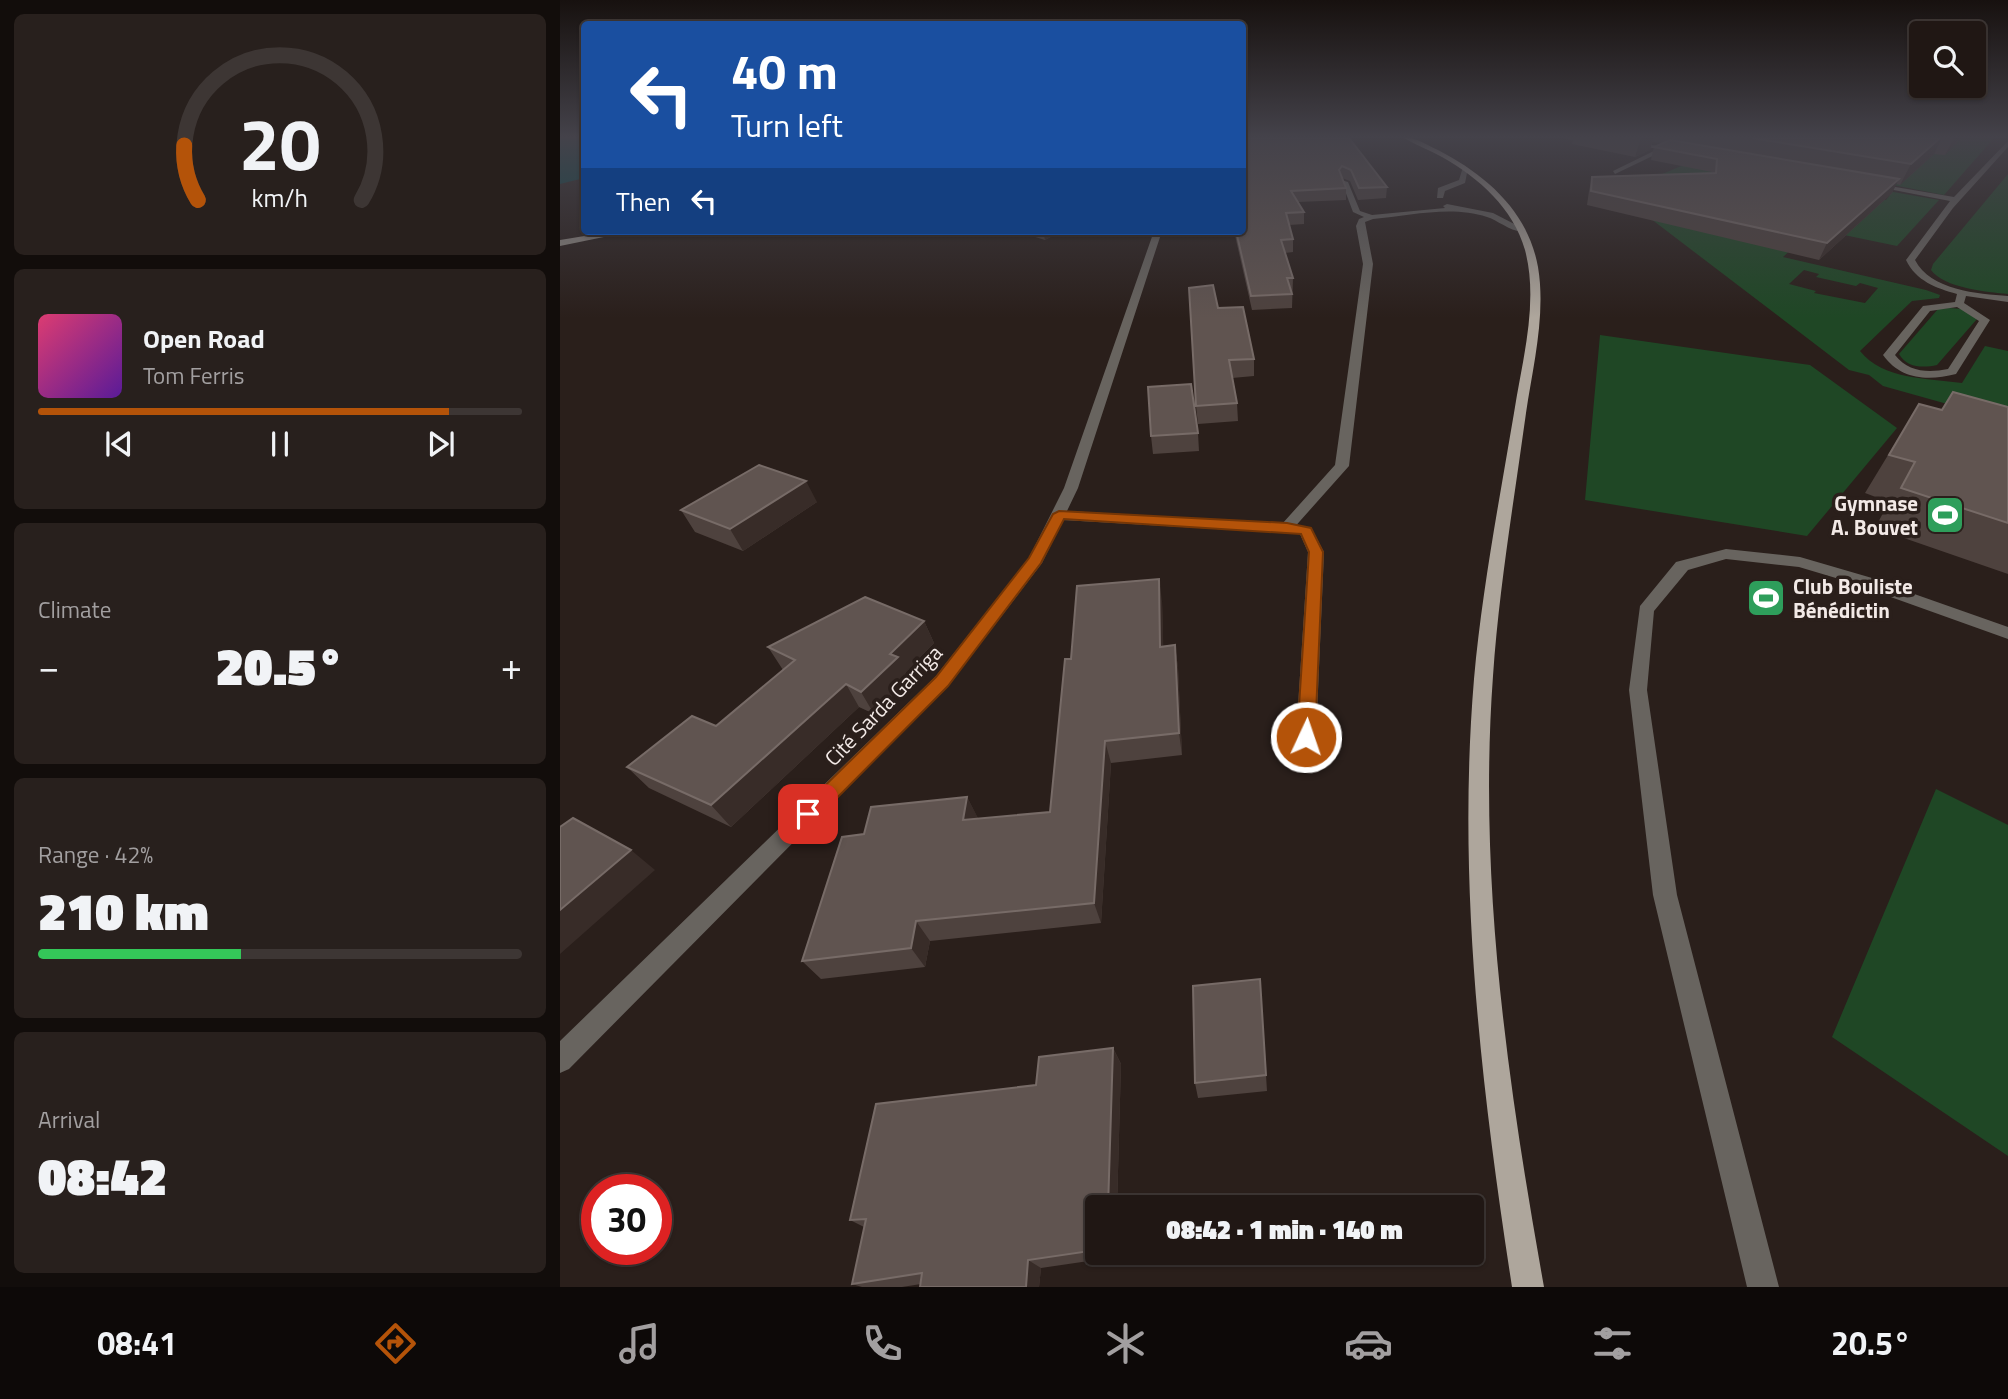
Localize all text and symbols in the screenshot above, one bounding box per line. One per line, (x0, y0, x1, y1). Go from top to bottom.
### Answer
map controls (1909, 21, 1986, 98)
button: search (1909, 21, 1986, 98)
text: 40 m (731, 33, 838, 108)
icon: left (616, 49, 707, 140)
text: 20 (239, 89, 321, 199)
text: Turn left (731, 101, 843, 149)
text: km/h (252, 179, 308, 217)
text: Then (616, 182, 671, 221)
icon: left (685, 182, 723, 220)
text: Open Road (143, 319, 265, 358)
text: Tom Ferris (143, 358, 244, 393)
icon: previous (100, 425, 138, 463)
icon: pause (261, 425, 299, 463)
icon: next (422, 425, 460, 463)
place label: Gymnase A. Bouvet (1831, 487, 1918, 543)
sports icon: Gymnase A. Bouvet (1924, 494, 1966, 536)
place label: Club Bouliste Bénédictin (1793, 570, 1913, 626)
sports icon: Club Bouliste Bénédictin (1745, 577, 1787, 619)
text: Climate (38, 592, 111, 627)
text: 20.5° (215, 626, 345, 705)
text: − (38, 637, 59, 695)
text: + (501, 637, 522, 695)
street label: Cité Sarda Garriga (817, 637, 950, 773)
position arrow (1269, 700, 1343, 774)
pin (778, 784, 838, 844)
icon: arrive (789, 795, 827, 833)
text: Range · 42% (38, 837, 153, 872)
text: 210 km (38, 871, 209, 950)
text: Arrival (38, 1102, 100, 1137)
text: 08:42 (38, 1136, 167, 1215)
speed limit sign: 30 (581, 1174, 672, 1265)
text: 08:42 · 1 min · 140 m (1166, 1210, 1403, 1249)
text: 08:41 (97, 1319, 177, 1367)
icon: directions (371, 1319, 420, 1368)
icon: music (615, 1319, 664, 1368)
icon: phone (858, 1319, 907, 1368)
icon: climate (1101, 1319, 1150, 1368)
icon: car (1344, 1319, 1393, 1368)
icon: filters (1588, 1319, 1637, 1368)
text: 20.5° (1831, 1319, 1911, 1367)

